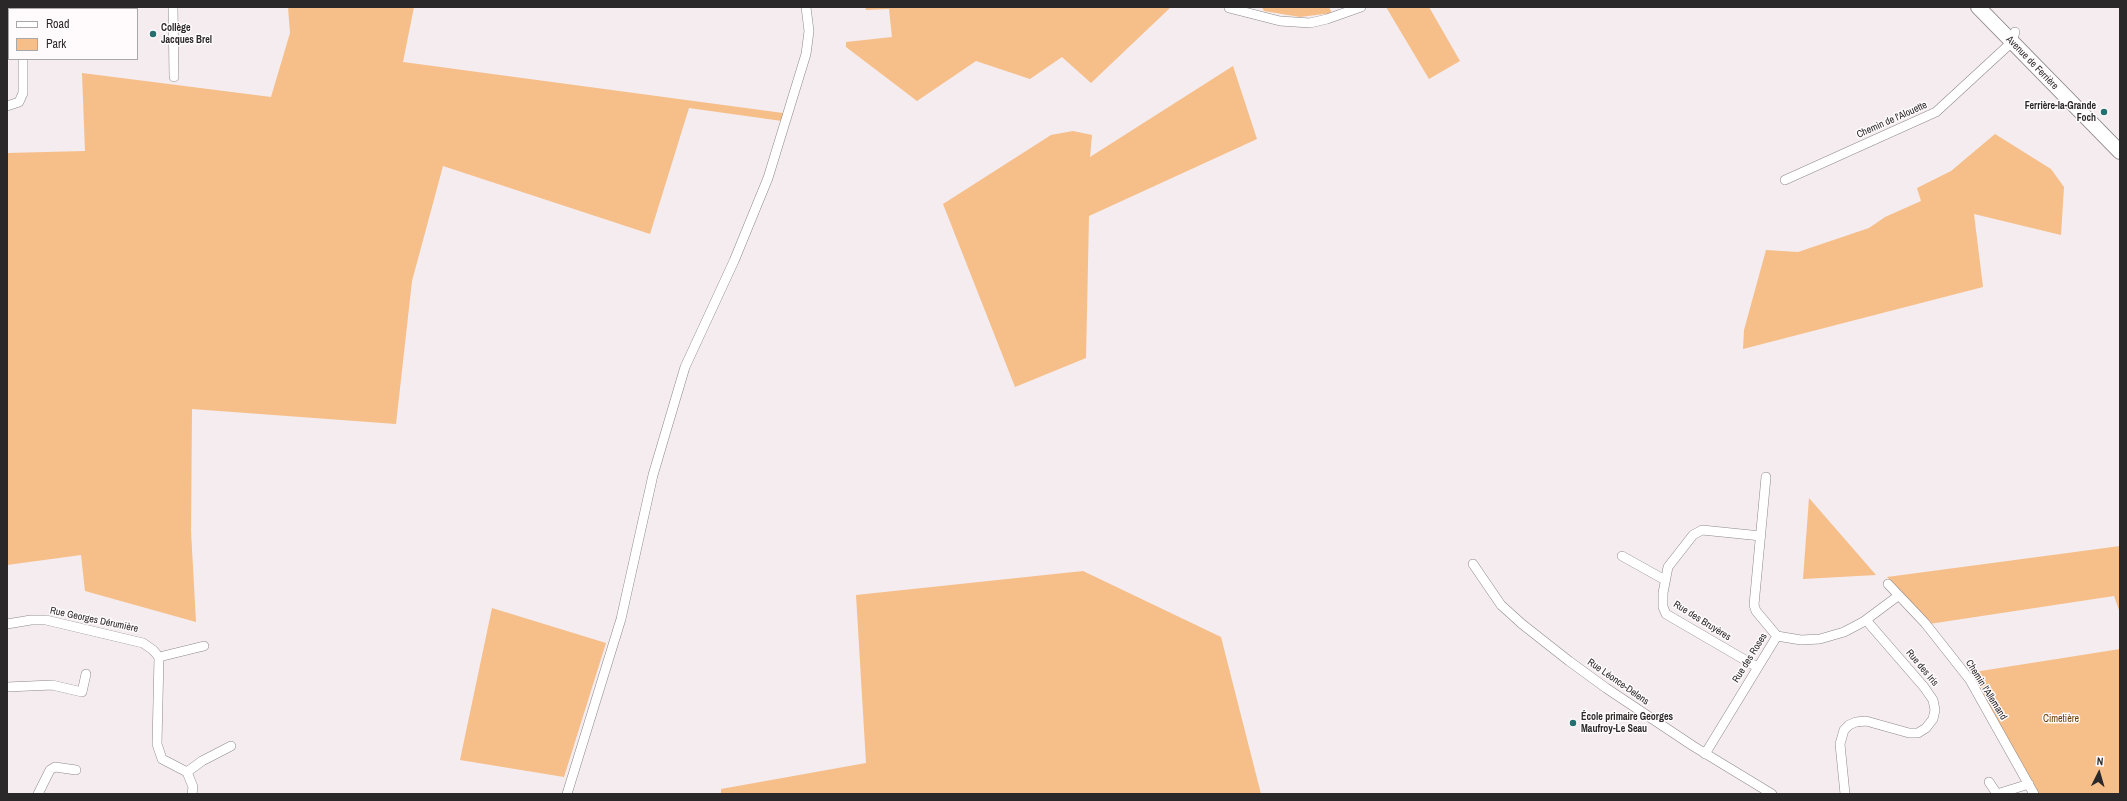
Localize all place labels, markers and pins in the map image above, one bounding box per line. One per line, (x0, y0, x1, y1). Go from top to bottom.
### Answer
place label: Collège Jacques Brel (161, 22, 212, 46)
marker: Collège Jacques Brel (148, 29, 158, 39)
place label: Ferrière-la-Grande Foch (2025, 100, 2096, 124)
marker: Ferrière-la-Grande Foch (2099, 107, 2109, 117)
place label: École primaire Georges Maufroy-Le Seau (1581, 711, 1673, 734)
marker: École primaire Georges Maufroy-Le Seau (1568, 718, 1578, 728)

